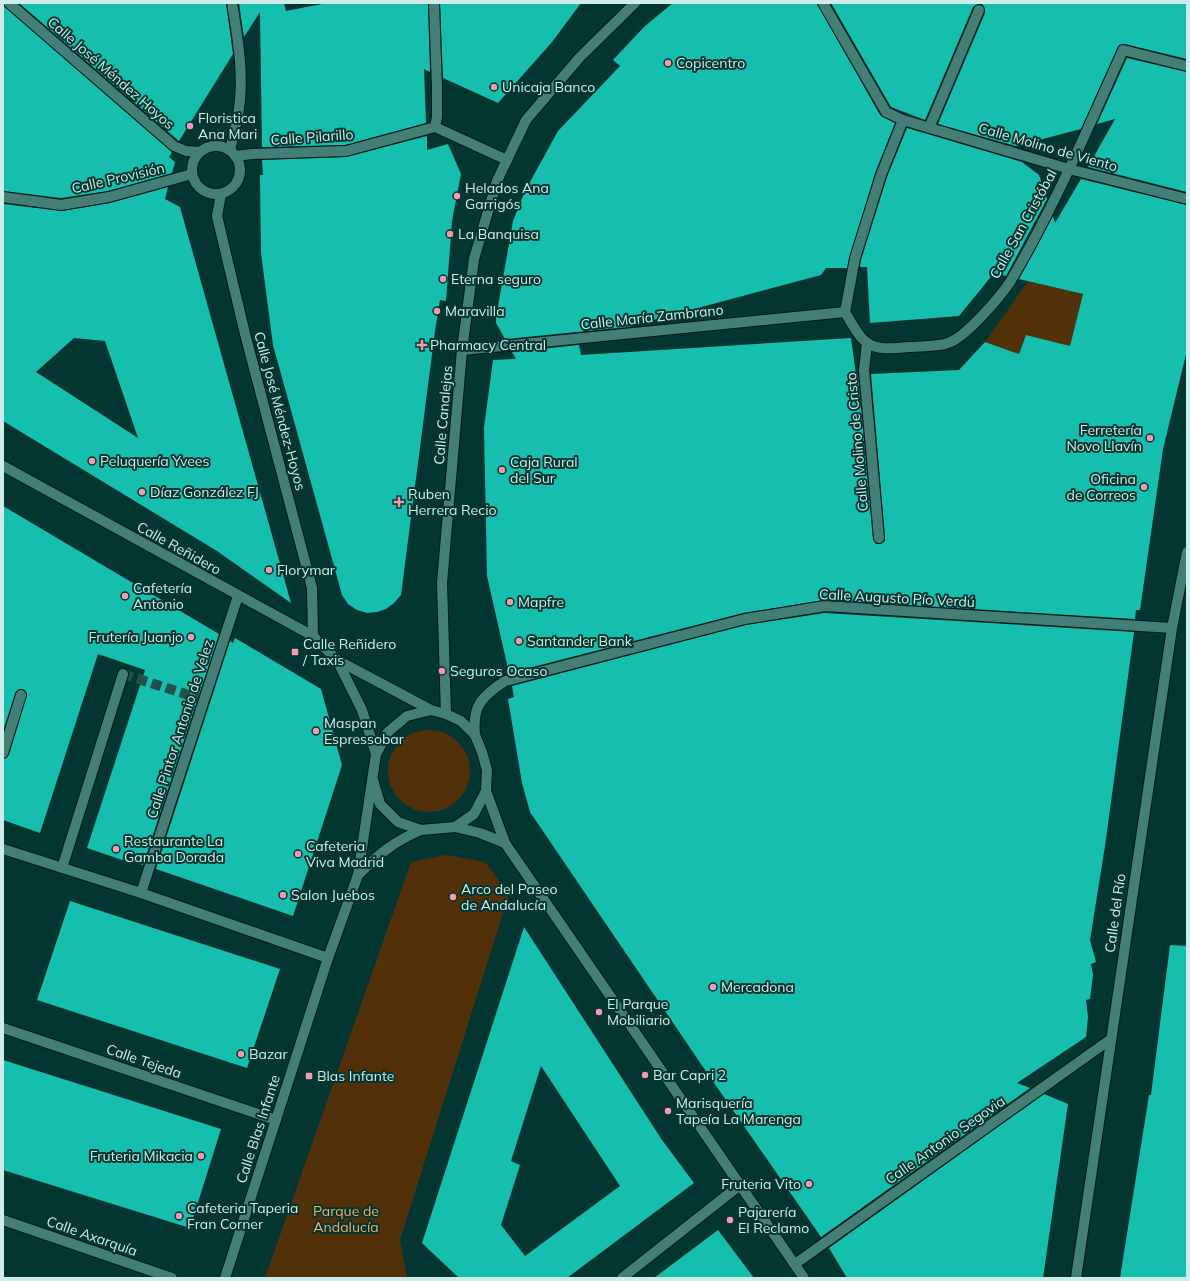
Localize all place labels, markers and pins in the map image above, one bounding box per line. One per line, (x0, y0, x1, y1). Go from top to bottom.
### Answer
place label: Copicentro (676, 54, 745, 72)
marker: Copicentro (663, 58, 673, 68)
place label: Unicaja Banco (502, 78, 595, 96)
marker: Unicaja Banco (489, 82, 499, 92)
place label: Floristica Ana Mari (198, 109, 257, 143)
marker: Floristica Ana Mari (185, 121, 195, 131)
place label: Helados Ana Garrigós (465, 179, 549, 213)
marker: Helados Ana Garrigós (452, 191, 462, 201)
place label: La Banquisa (458, 225, 539, 243)
marker: La Banquisa (445, 229, 455, 239)
place label: Eterna seguro (451, 270, 541, 288)
marker: Eterna seguro (438, 274, 448, 284)
place label: Maravilla (445, 302, 505, 320)
marker: Maravilla (432, 306, 442, 316)
place label: Pharmacy Central (430, 336, 546, 354)
marker: Pharmacy Central (417, 340, 427, 350)
place label: Ferretería Novo Llavín (1066, 421, 1142, 455)
marker: Ferretería Novo Llavín (1145, 433, 1155, 443)
place label: Peluquería Yvees (100, 452, 209, 470)
place label: Caja Rural del Sur (510, 453, 578, 487)
marker: Peluquería Yvees (87, 456, 97, 466)
marker: Caja Rural del Sur (497, 465, 507, 475)
place label: Oficina de Correos (1067, 470, 1136, 504)
marker: Oficina de Correos (1139, 482, 1149, 492)
place label: Díaz González FJ (150, 483, 259, 501)
place label: Ruben Herrera Recio (408, 485, 497, 519)
marker: Díaz González FJ (137, 487, 147, 497)
marker: Ruben Herrera Recio (393, 496, 405, 508)
place label: Florymar (277, 561, 336, 579)
marker: Florymar (264, 565, 274, 575)
place label: Cafetería Antonio (133, 579, 192, 613)
marker: Cafetería Antonio (120, 591, 130, 601)
place label: Mapfre (518, 593, 564, 611)
marker: Mapfre (505, 597, 515, 607)
place label: Frutería Juanjo (89, 628, 183, 646)
marker: Frutería Juanjo (186, 632, 196, 642)
place label: Santander Bank (527, 632, 633, 650)
place label: Calle Reñidero / Taxis (302, 635, 396, 669)
marker: Santander Bank (514, 636, 524, 646)
marker: Calle Reñidero / Taxis (290, 647, 300, 657)
place label: Seguros Ocaso (450, 662, 547, 680)
marker: Seguros Ocaso (437, 666, 447, 676)
place label: Maspan Espressobar (324, 714, 405, 748)
marker: Maspan Espressobar (311, 726, 321, 736)
place label: Restaurante La Gamba Dorada (124, 832, 224, 866)
place label: Cafeteria Viva Madrid (306, 837, 384, 871)
marker: Restaurante La Gamba Dorada (111, 844, 121, 854)
marker: Cafeteria Viva Madrid (293, 849, 303, 859)
place label: Arco del Paseo de Andalucía (461, 880, 557, 914)
place label: Salon Juebos (291, 886, 375, 904)
marker: Salon Juebos (278, 890, 288, 900)
marker: Arco del Paseo de Andalucía (448, 892, 458, 902)
place label: Mercadona (721, 978, 794, 996)
marker: Mercadona (708, 982, 718, 992)
place label: El Parque Mobiliario (607, 995, 670, 1029)
marker: El Parque Mobiliario (594, 1007, 604, 1017)
place label: Bazar (249, 1045, 289, 1063)
marker: Bazar (236, 1049, 246, 1059)
place label: Bar Capri 2 (653, 1066, 726, 1084)
place label: Blas Infante (317, 1067, 394, 1085)
marker: Bar Capri 2 (640, 1070, 650, 1080)
marker: Blas Infante (304, 1071, 314, 1081)
place label: Marisquería Tapeía La Marenga (676, 1094, 801, 1128)
marker: Marisquería Tapeía La Marenga (663, 1106, 673, 1116)
place label: Fruteria Mikacia (90, 1147, 193, 1165)
marker: Fruteria Mikacia (196, 1151, 206, 1161)
place label: Fruteria Vito (721, 1175, 801, 1193)
marker: Fruteria Vito (804, 1179, 814, 1189)
place label: Cafeteria Taperia Fran Corner (187, 1199, 298, 1233)
place label: Pajarería El Reclamo (738, 1203, 809, 1237)
marker: Cafeteria Taperia Fran Corner (174, 1211, 184, 1221)
marker: Pajarería El Reclamo (725, 1215, 735, 1225)

